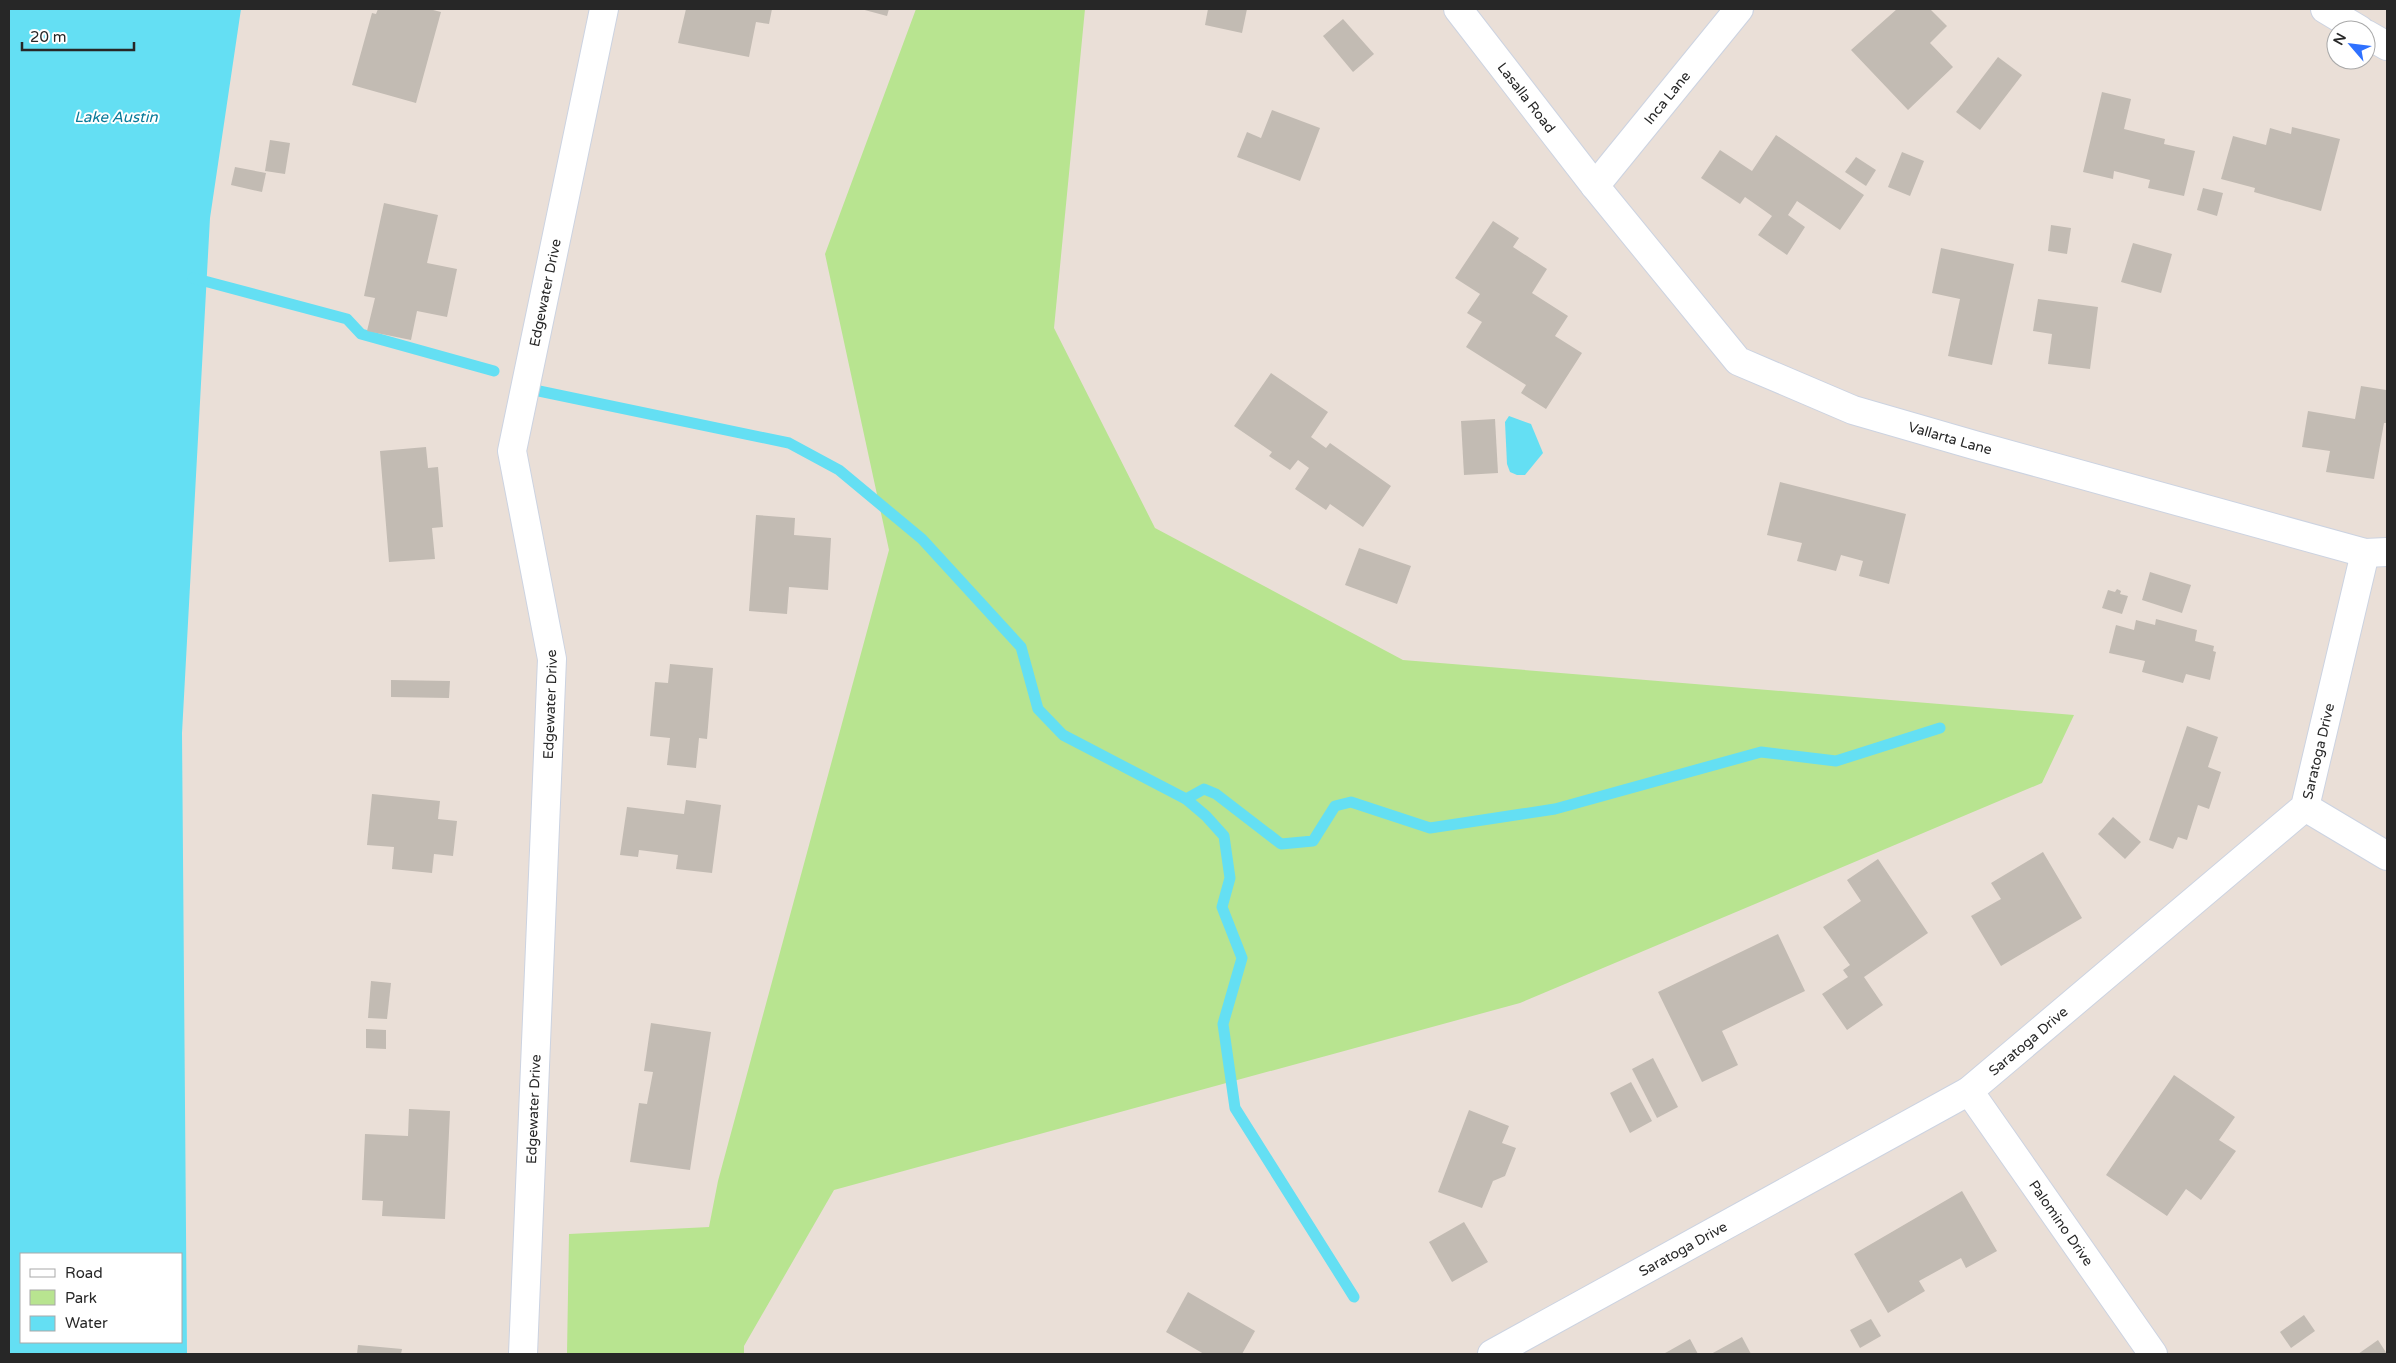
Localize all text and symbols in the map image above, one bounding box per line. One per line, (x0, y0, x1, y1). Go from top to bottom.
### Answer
scale bar (22, 20, 135, 52)
north arrow (2326, 20, 2376, 70)
text: 20 m (30, 28, 67, 46)
text: N (2330, 30, 2350, 48)
street label: Lasalla Road (1494, 59, 1559, 136)
street label: Inca Lane (1641, 68, 1694, 128)
water label: Lake Austin (74, 108, 159, 126)
street label: Edgewater Drive (526, 237, 565, 348)
street label: Vallarta Lane (1906, 418, 1994, 459)
street label: Edgewater Drive (540, 648, 561, 760)
street label: Saratoga Drive (2299, 701, 2338, 801)
street label: Saratoga Drive (1985, 1003, 2071, 1080)
street label: Edgewater Drive (523, 1054, 544, 1164)
street label: Palomino Drive (2025, 1177, 2097, 1269)
street label: Saratoga Drive (1636, 1218, 1730, 1280)
legend (20, 1253, 182, 1343)
text: Road (65, 1264, 103, 1282)
text: Park (65, 1289, 97, 1307)
text: Water (65, 1314, 108, 1332)

